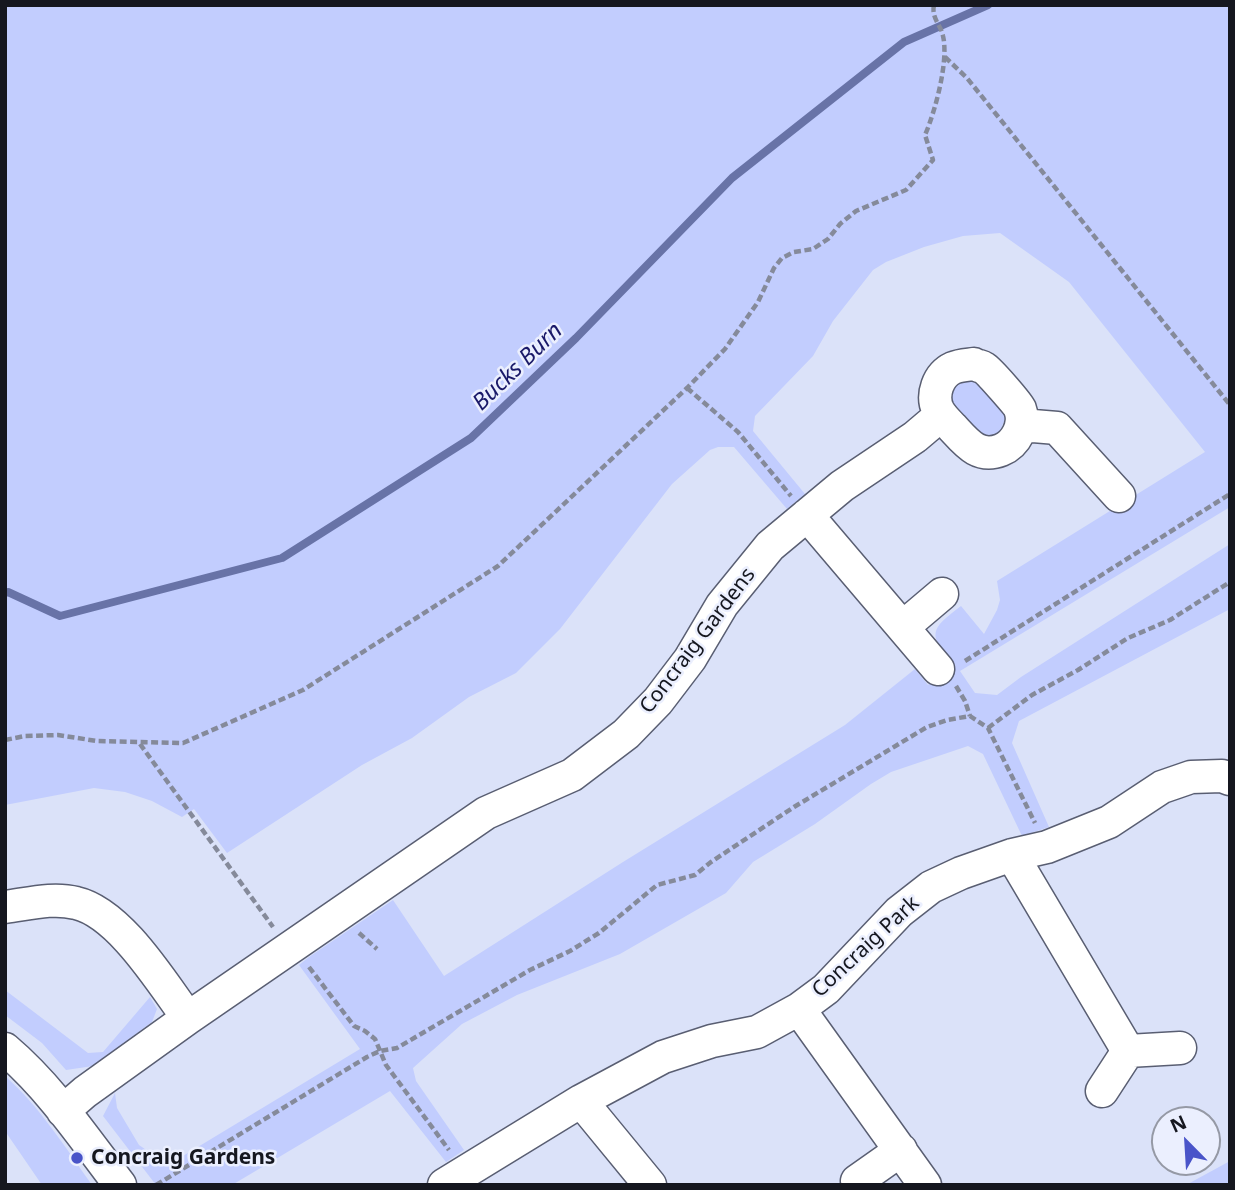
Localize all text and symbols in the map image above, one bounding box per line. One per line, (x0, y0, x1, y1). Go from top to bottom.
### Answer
water label: Bucks Burn (467, 317, 569, 417)
street label: Concraig Gardens (635, 563, 761, 719)
street label: Concraig Park (807, 891, 925, 1003)
north arrow (1151, 1106, 1221, 1176)
text: N (1166, 1109, 1191, 1139)
place label: Concraig Gardens (91, 1145, 275, 1171)
marker: Concraig Gardens (69, 1150, 85, 1166)

